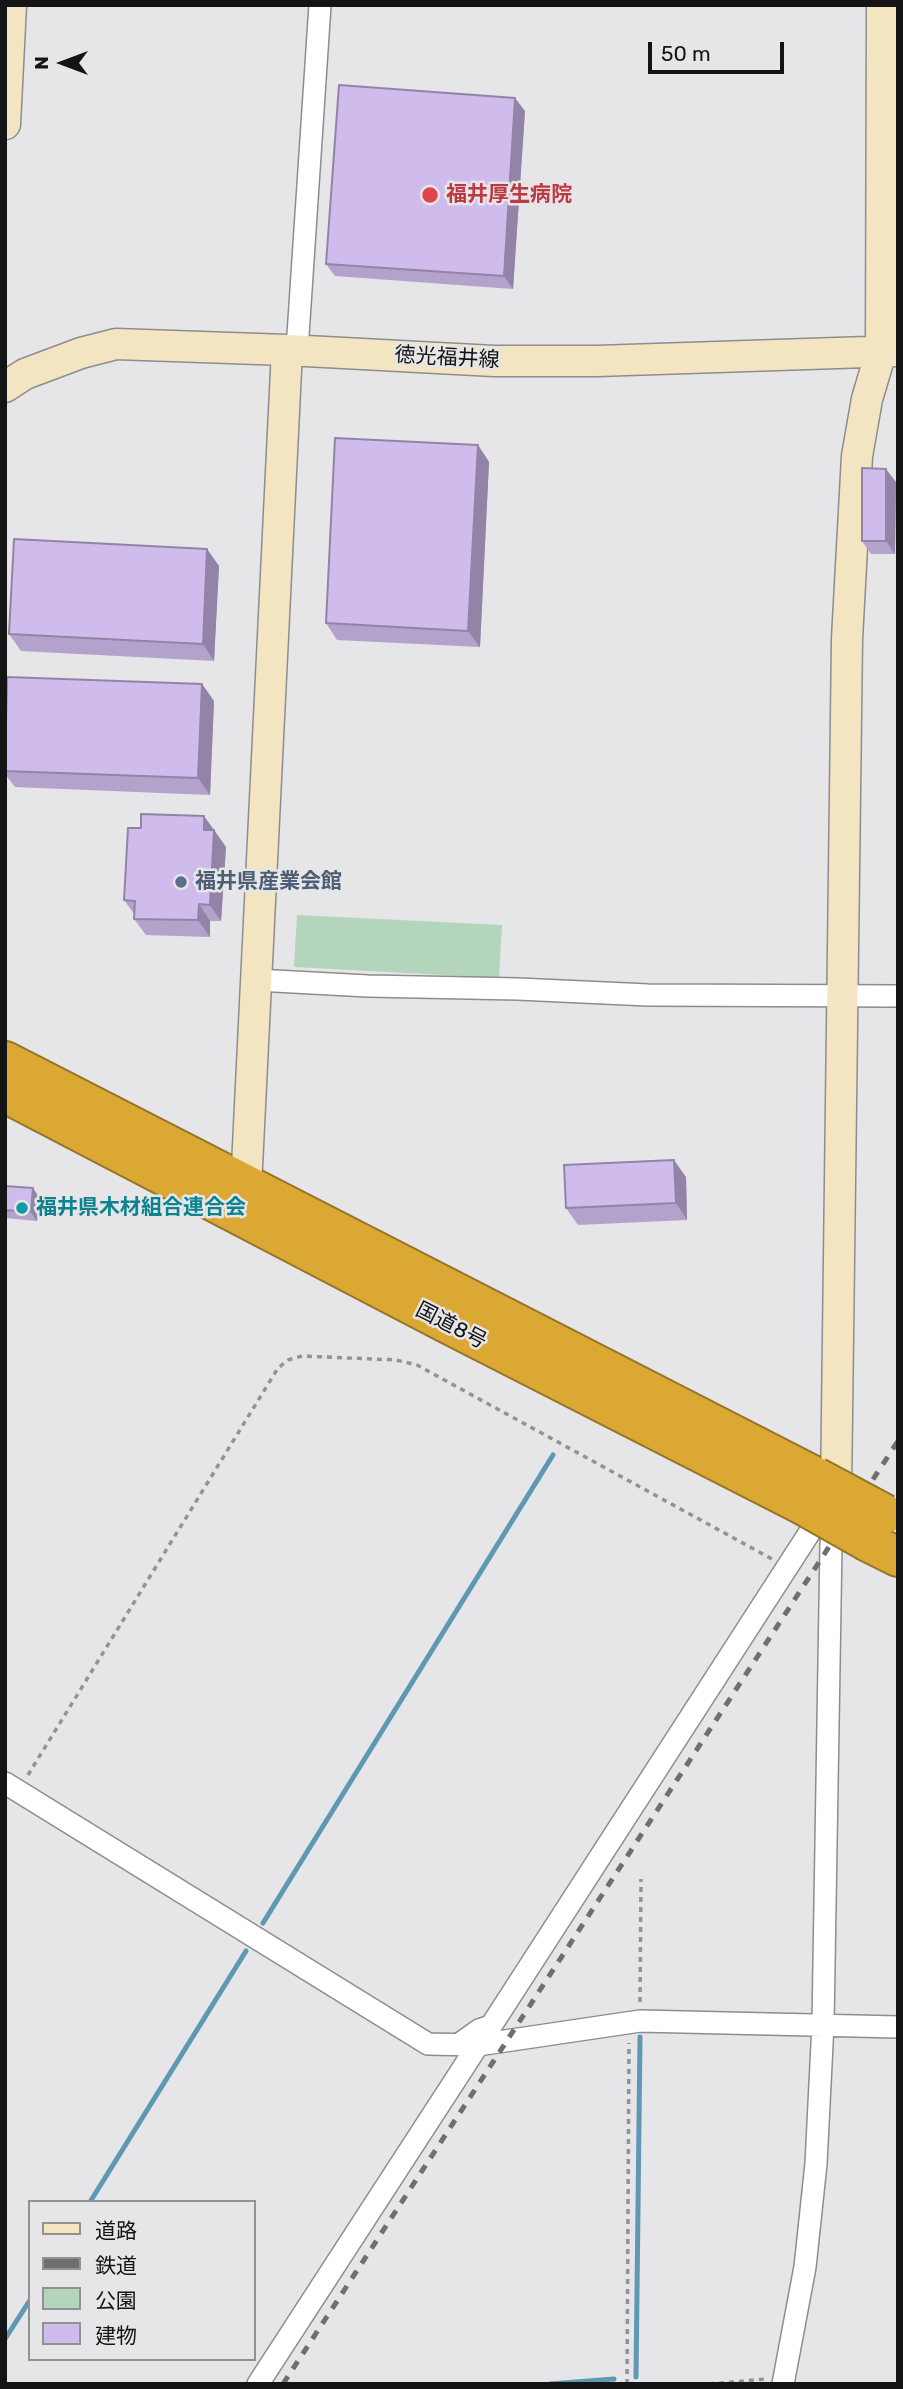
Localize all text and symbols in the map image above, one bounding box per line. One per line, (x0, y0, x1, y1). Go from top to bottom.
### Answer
north arrow (28, 28, 98, 98)
scale bar (651, 28, 788, 72)
text: 50 m (661, 41, 711, 66)
text: N (30, 56, 53, 70)
place label: 福井厚生病院 (446, 182, 572, 208)
marker: 福井厚生病院 (420, 185, 440, 205)
street label: 徳光福井線 (394, 343, 500, 373)
place label: 福井県産業会館 (195, 869, 342, 895)
marker: 福井県産業会館 (173, 874, 189, 890)
place label: 福井県木材組合連合会 (36, 1195, 246, 1221)
marker: 福井県木材組合連合会 (14, 1200, 30, 1216)
street label: 国道8号 (411, 1297, 491, 1355)
legend (28, 2200, 256, 2361)
text: 道路 (95, 2218, 137, 2243)
text: 鉄道 (95, 2253, 137, 2278)
text: 公園 (95, 2288, 137, 2313)
text: 建物 (95, 2323, 137, 2348)

